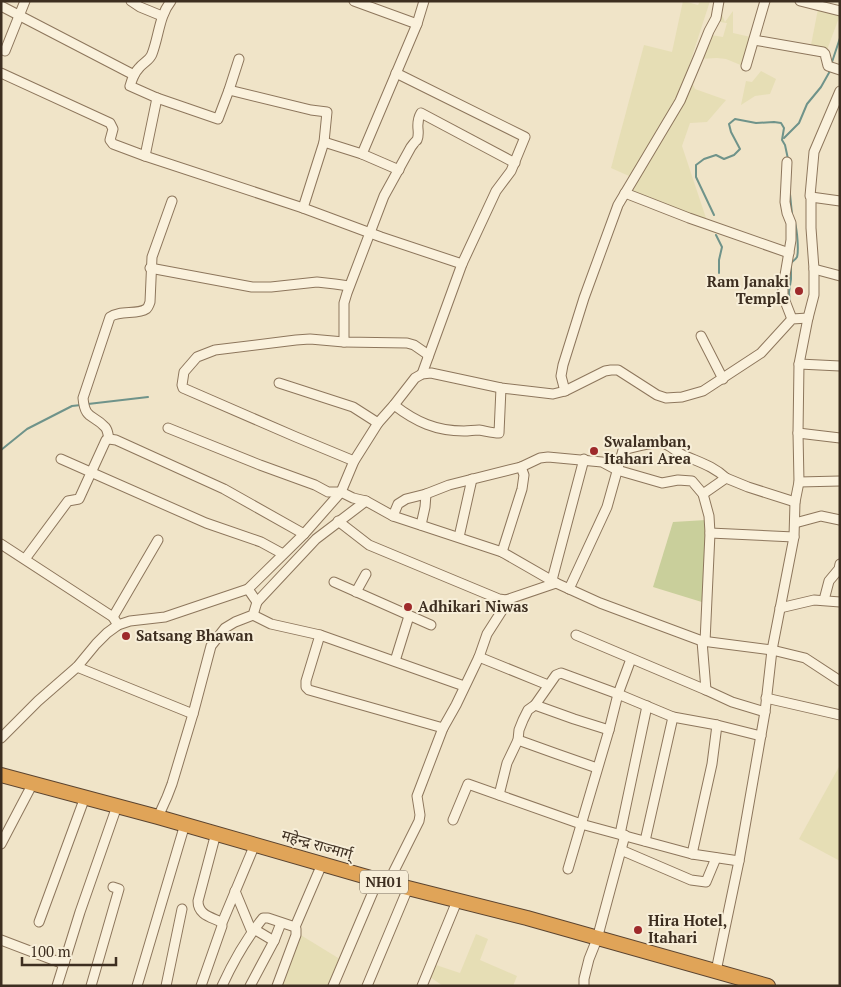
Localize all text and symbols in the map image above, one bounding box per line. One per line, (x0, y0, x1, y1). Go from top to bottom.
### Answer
place label: Ram Janaki Temple (707, 271, 789, 308)
marker: Ram Janaki Temple (793, 285, 805, 297)
place label: Swalamban, Itahari Area (604, 431, 692, 468)
marker: Swalamban, Itahari Area (588, 445, 600, 457)
place label: Adhikari Niwas (418, 596, 529, 616)
marker: Adhikari Niwas (402, 601, 414, 613)
place label: Satsang Bhawan (136, 625, 254, 645)
marker: Satsang Bhawan (120, 630, 132, 642)
street label: महेन्द्र राज्मार्ग् (279, 824, 357, 865)
road number: NH01 (360, 870, 408, 894)
place label: Hira Hotel, Itahari (648, 910, 727, 947)
marker: Hira Hotel, Itahari (632, 924, 644, 936)
scale bar (22, 934, 116, 966)
text: 100 m (30, 941, 71, 961)

